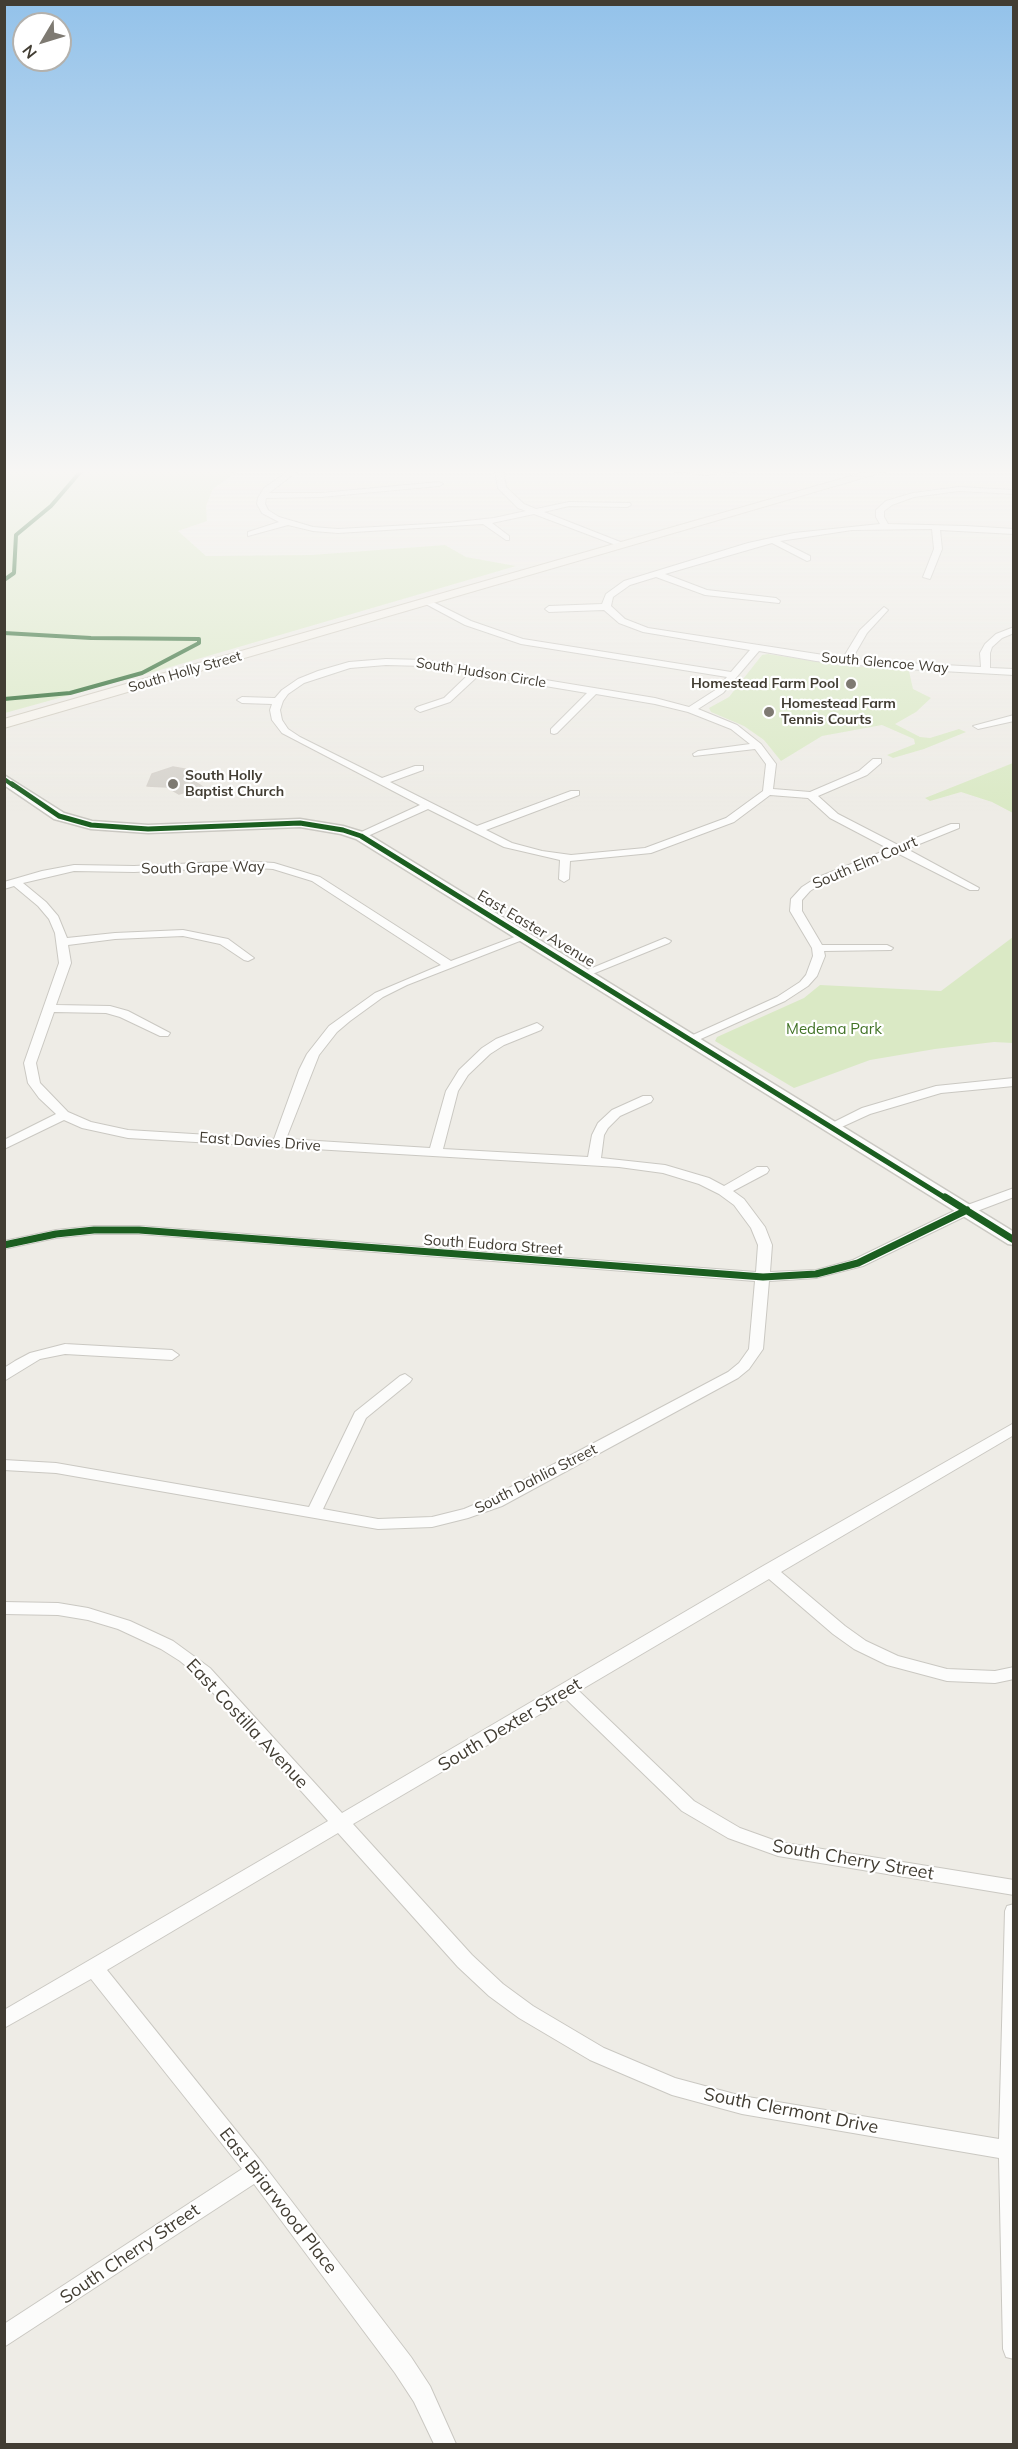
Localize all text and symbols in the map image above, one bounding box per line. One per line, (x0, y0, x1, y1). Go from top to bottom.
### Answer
north arrow (12, 12, 72, 72)
text: N (18, 41, 41, 63)
street label: South Holly Street (127, 648, 243, 696)
street label: South Glencoe Way (821, 649, 949, 677)
street label: South Hudson Circle (415, 654, 547, 692)
place label: Homestead Farm Pool (691, 676, 839, 692)
marker: Homestead Farm Pool (844, 677, 858, 691)
place label: Homestead Farm Tennis Courts (781, 696, 896, 728)
marker: Homestead Farm Tennis Courts (762, 705, 776, 719)
place label: South Holly Baptist Church (185, 768, 284, 801)
marker: South Holly Baptist Church (166, 777, 180, 791)
street label: South Elm Court (810, 833, 920, 893)
street label: South Grape Way (141, 858, 265, 878)
street label: East Easter Avenue (474, 887, 598, 971)
park label: Medema Park (786, 1020, 882, 1038)
street label: East Davies Drive (199, 1129, 321, 1155)
street label: South Eudora Street (423, 1231, 563, 1259)
street label: South Dahlia Street (472, 1440, 600, 1518)
street label: East Costilla Avenue (181, 1655, 313, 1793)
street label: South Dexter Street (434, 1674, 586, 1776)
street label: South Cherry Street (771, 1835, 935, 1885)
street label: South Clermont Drive (702, 2083, 880, 2139)
street label: East Briarwood Place (214, 2124, 342, 2278)
street label: South Cherry Street (56, 2199, 204, 2309)

